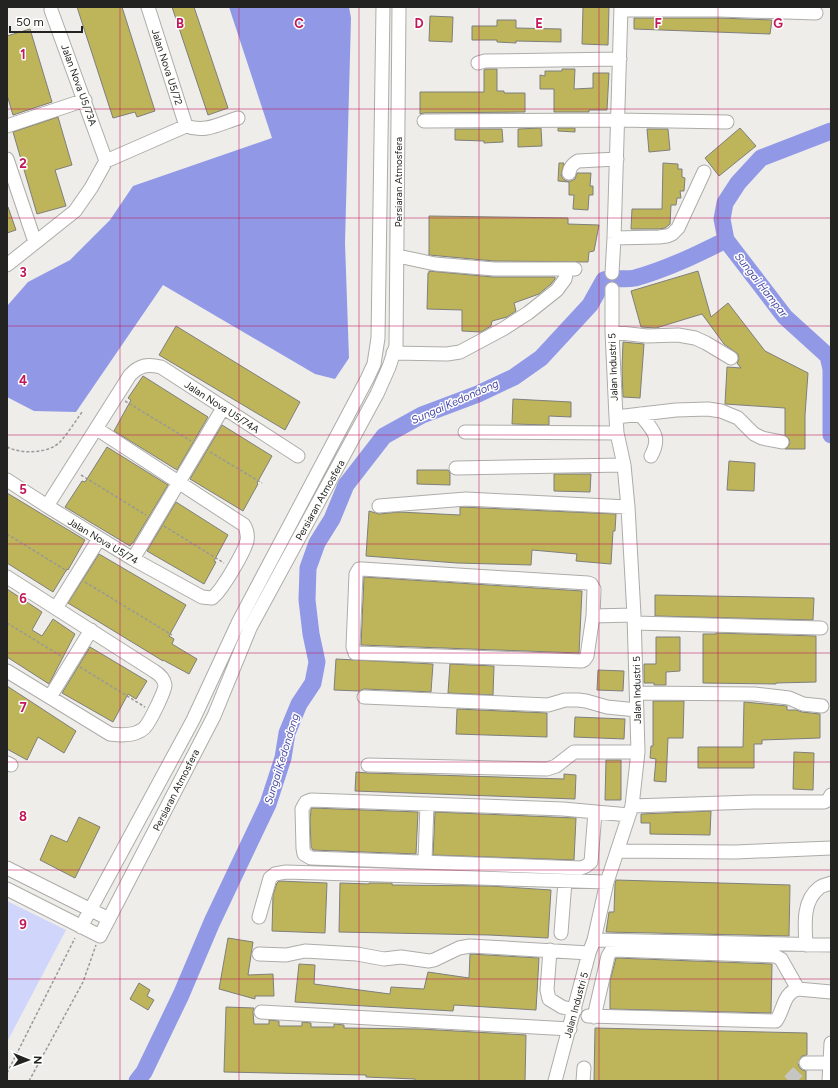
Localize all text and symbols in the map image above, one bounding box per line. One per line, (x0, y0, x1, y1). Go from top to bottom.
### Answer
scale bar (10, 8, 82, 34)
text: 50 m (16, 15, 44, 29)
text: B (176, 16, 184, 31)
text: C (294, 16, 304, 31)
text: D (414, 16, 424, 31)
text: E (535, 16, 543, 31)
text: F (654, 16, 662, 31)
text: G (773, 16, 783, 31)
street label: Jalan Nova U5/72 (149, 27, 185, 107)
street label: Jalan Nova U5/73A (58, 42, 100, 128)
text: 1 (20, 47, 26, 62)
street label: Persiaran Atmosfera (392, 137, 405, 227)
text: 2 (19, 156, 27, 171)
water label: Sungai Hampar (732, 250, 791, 321)
text: 3 (19, 265, 27, 280)
street label: Jalan Industri 5 (605, 333, 621, 401)
text: 4 (19, 373, 27, 388)
water label: Sungai Kedondong (409, 377, 501, 427)
street label: Jalan Nova U5/74A (182, 378, 262, 436)
street label: Persiaran Atmosfera (292, 457, 348, 543)
text: 5 (19, 482, 27, 497)
street label: Jalan Nova U5/74 (65, 515, 141, 567)
text: 6 (19, 591, 27, 606)
street label: Jalan Industri 5 (630, 656, 644, 724)
text: 7 (19, 700, 27, 715)
water label: Sungai Kedondong (262, 711, 302, 806)
street label: Persiaran Atmosfera (150, 747, 202, 833)
text: 8 (19, 809, 27, 824)
text: 9 (19, 917, 27, 932)
street label: Jalan Industri 5 (561, 970, 591, 1039)
north arrow (8, 1040, 48, 1080)
text: N (31, 1056, 44, 1065)

